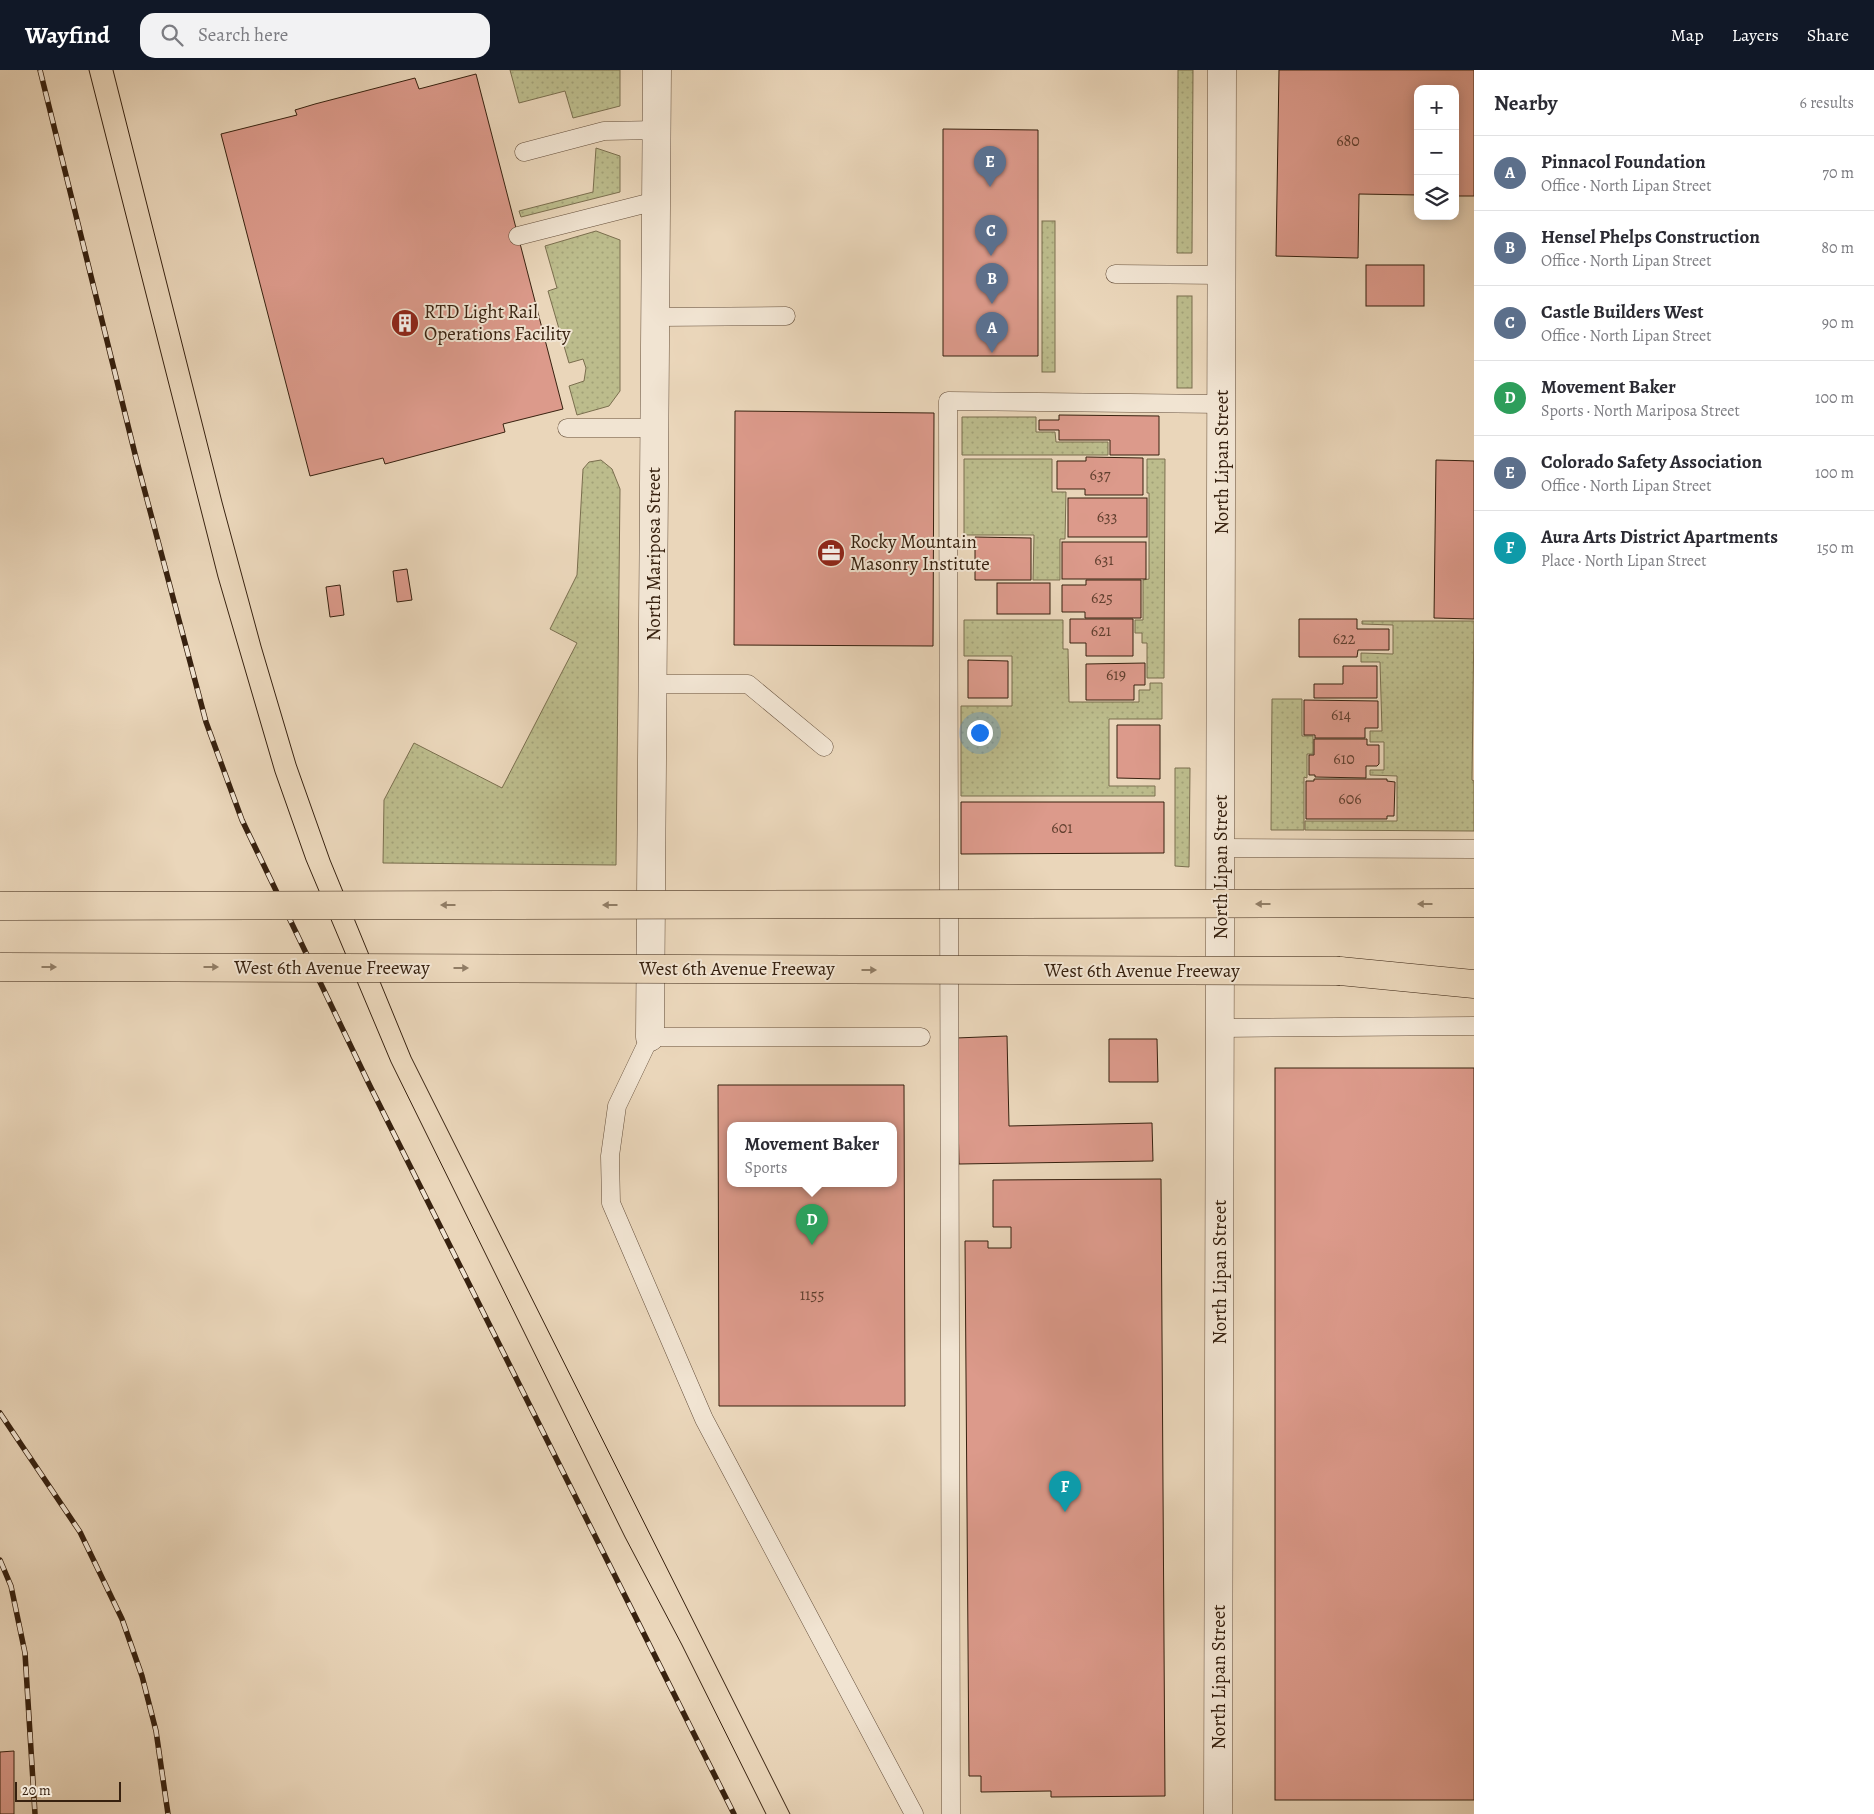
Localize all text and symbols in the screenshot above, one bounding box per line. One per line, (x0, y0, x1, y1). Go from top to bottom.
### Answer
search box (140, 13, 490, 58)
text: Wayfind (25, 19, 110, 51)
icon: search (158, 21, 186, 49)
text: Search here (198, 22, 288, 48)
text: Map (1671, 23, 1704, 47)
text: Layers (1732, 23, 1779, 47)
text: Share (1807, 23, 1849, 47)
map controls (1414, 85, 1459, 220)
button: + (1414, 85, 1459, 130)
text: Nearby (1494, 89, 1557, 117)
text: 6 results (1800, 92, 1854, 114)
house number: 680 (1336, 130, 1360, 152)
button: − (1414, 130, 1459, 175)
pin: E (974, 146, 1006, 187)
text: Pinnacol Foundation (1541, 149, 1706, 175)
text: A (1505, 162, 1515, 184)
text: 70 m (1822, 162, 1854, 184)
button: layers (1414, 175, 1459, 220)
text: Office · North Lipan Street (1541, 175, 1712, 197)
pin: C (975, 215, 1007, 256)
text: Hensel Phelps Construction (1541, 224, 1760, 250)
text: B (1505, 237, 1515, 259)
text: 80 m (1821, 237, 1854, 259)
text: Office · North Lipan Street (1541, 250, 1712, 272)
pin: B (976, 263, 1008, 304)
place label: RTD Light Rail Operations Facility (424, 299, 571, 347)
text: Castle Builders West (1541, 299, 1704, 325)
building icon: RTD Light Rail Operations Facility (390, 308, 420, 338)
pin: A (976, 312, 1008, 353)
text: C (1505, 312, 1515, 334)
text: 90 m (1822, 312, 1854, 334)
text: Office · North Lipan Street (1541, 325, 1712, 347)
text: Movement Baker (1541, 374, 1676, 400)
text: D (1504, 387, 1516, 409)
text: 100 m (1815, 387, 1854, 409)
street label: North Lipan Street (1209, 390, 1235, 534)
text: Sports · North Mariposa Street (1541, 400, 1740, 422)
text: Colorado Safety Association (1541, 449, 1762, 475)
text: E (1505, 462, 1515, 484)
text: 100 m (1815, 462, 1854, 484)
house number: 637 (1090, 464, 1111, 486)
street label: North Mariposa Street (641, 467, 667, 641)
text: Office · North Lipan Street (1541, 475, 1712, 497)
house number: 633 (1097, 506, 1117, 528)
text: Aura Arts District Apartments (1541, 524, 1778, 550)
place label: Rocky Mountain Masonry Institute (850, 529, 990, 577)
text: F (1506, 537, 1514, 559)
text: 150 m (1817, 537, 1854, 559)
office icon: Rocky Mountain Masonry Institute (816, 538, 846, 568)
house number: 631 (1094, 549, 1114, 571)
text: Place · North Lipan Street (1541, 550, 1706, 572)
house number: 625 (1091, 587, 1113, 609)
house number: 621 (1091, 620, 1112, 642)
house number: 622 (1333, 628, 1356, 650)
house number: 619 (1106, 664, 1126, 686)
house number: 614 (1331, 704, 1351, 726)
your location (967, 720, 993, 746)
house number: 610 (1333, 748, 1355, 770)
house number: 606 (1338, 788, 1362, 810)
street label: North Lipan Street (1208, 795, 1234, 939)
house number: 601 (1051, 817, 1073, 839)
one-way arrow (1255, 900, 1271, 908)
one-way arrow (1417, 900, 1433, 908)
one-way arrow (440, 901, 456, 909)
one-way arrow (602, 901, 618, 909)
street label: West 6th Avenue Freeway (233, 955, 430, 981)
street label: West 6th Avenue Freeway (638, 956, 835, 982)
street label: West 6th Avenue Freeway (1043, 958, 1240, 984)
one-way arrow (41, 963, 57, 971)
one-way arrow (203, 963, 219, 971)
one-way arrow (453, 964, 469, 972)
one-way arrow (861, 966, 877, 974)
popup (727, 1122, 897, 1187)
text: Movement Baker (745, 1131, 879, 1157)
text: Sports (745, 1157, 787, 1179)
street label: North Lipan Street (1207, 1200, 1233, 1344)
pin: D (796, 1204, 828, 1245)
house number: 1155 (800, 1284, 824, 1306)
pin: F (1049, 1471, 1081, 1512)
street label: North Lipan Street (1206, 1605, 1232, 1749)
scale bar (15, 1779, 121, 1802)
text: 20 m (22, 1781, 51, 1800)

